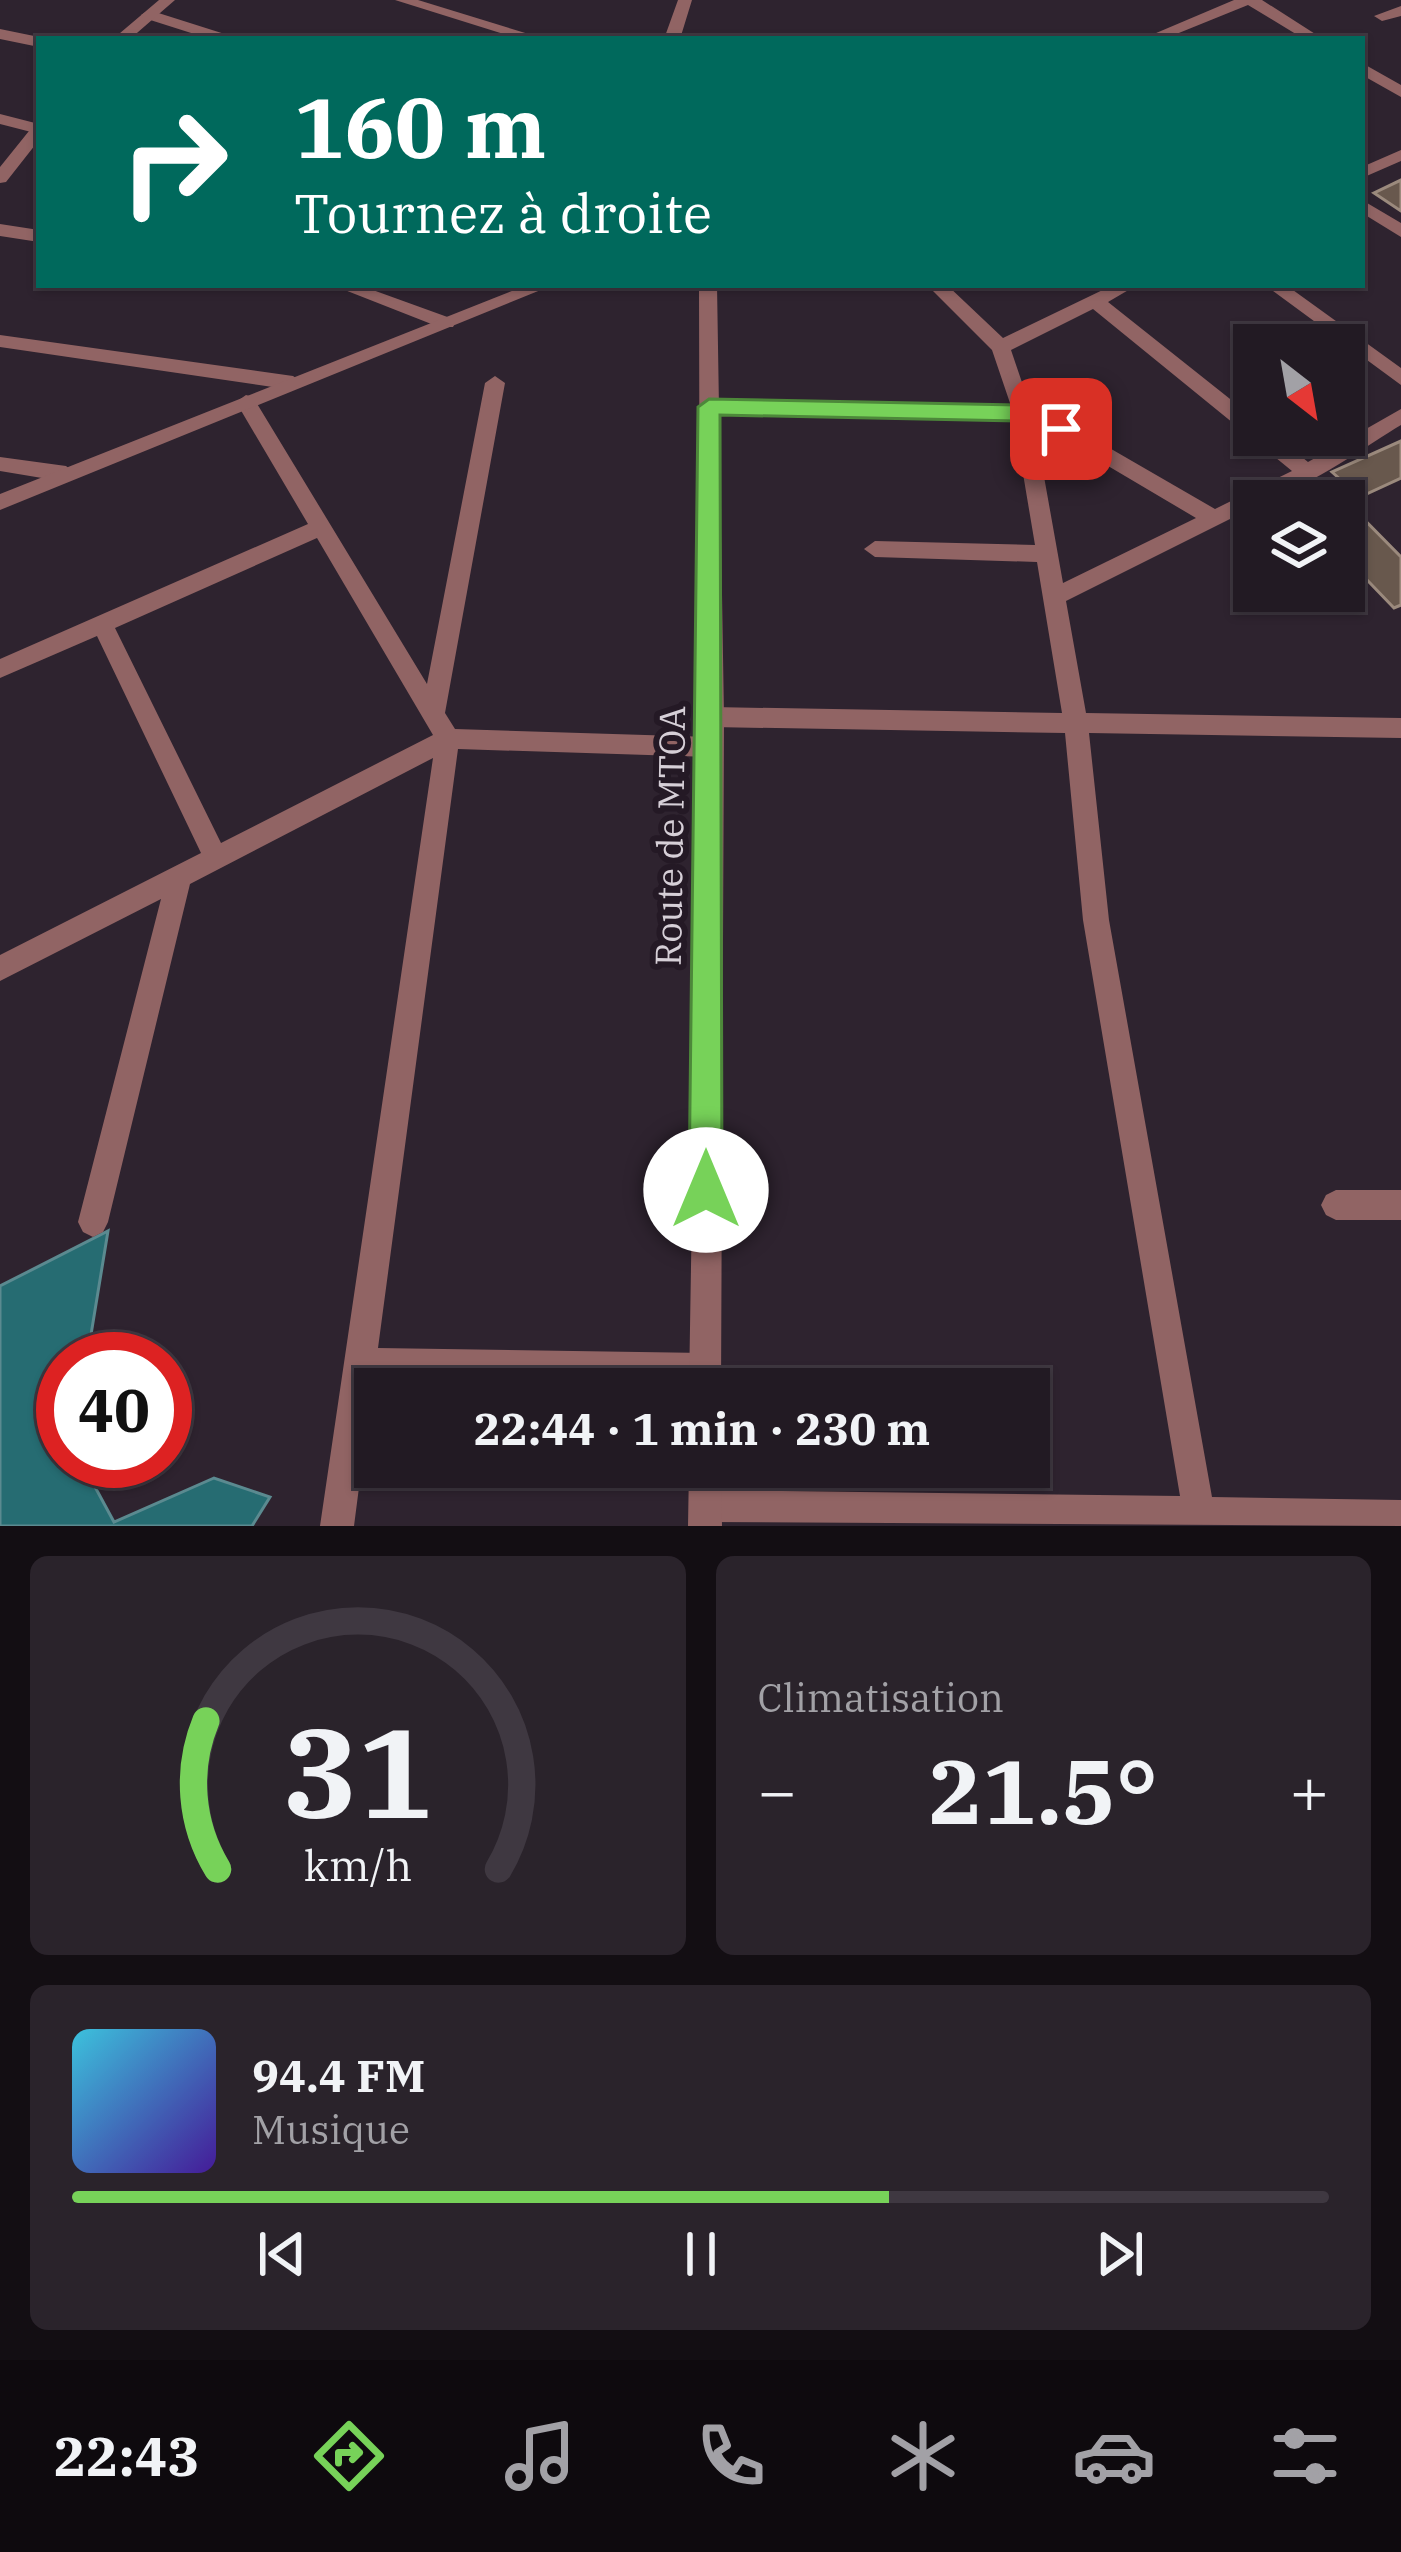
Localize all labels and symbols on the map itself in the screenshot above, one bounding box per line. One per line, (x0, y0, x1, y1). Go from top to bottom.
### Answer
north arrow (1233, 324, 1365, 456)
pin (1010, 378, 1112, 480)
street label: Route de MTOA (644, 705, 695, 967)
position arrow (643, 1127, 769, 1253)
speed limit sign: 40 (36, 1332, 192, 1488)

